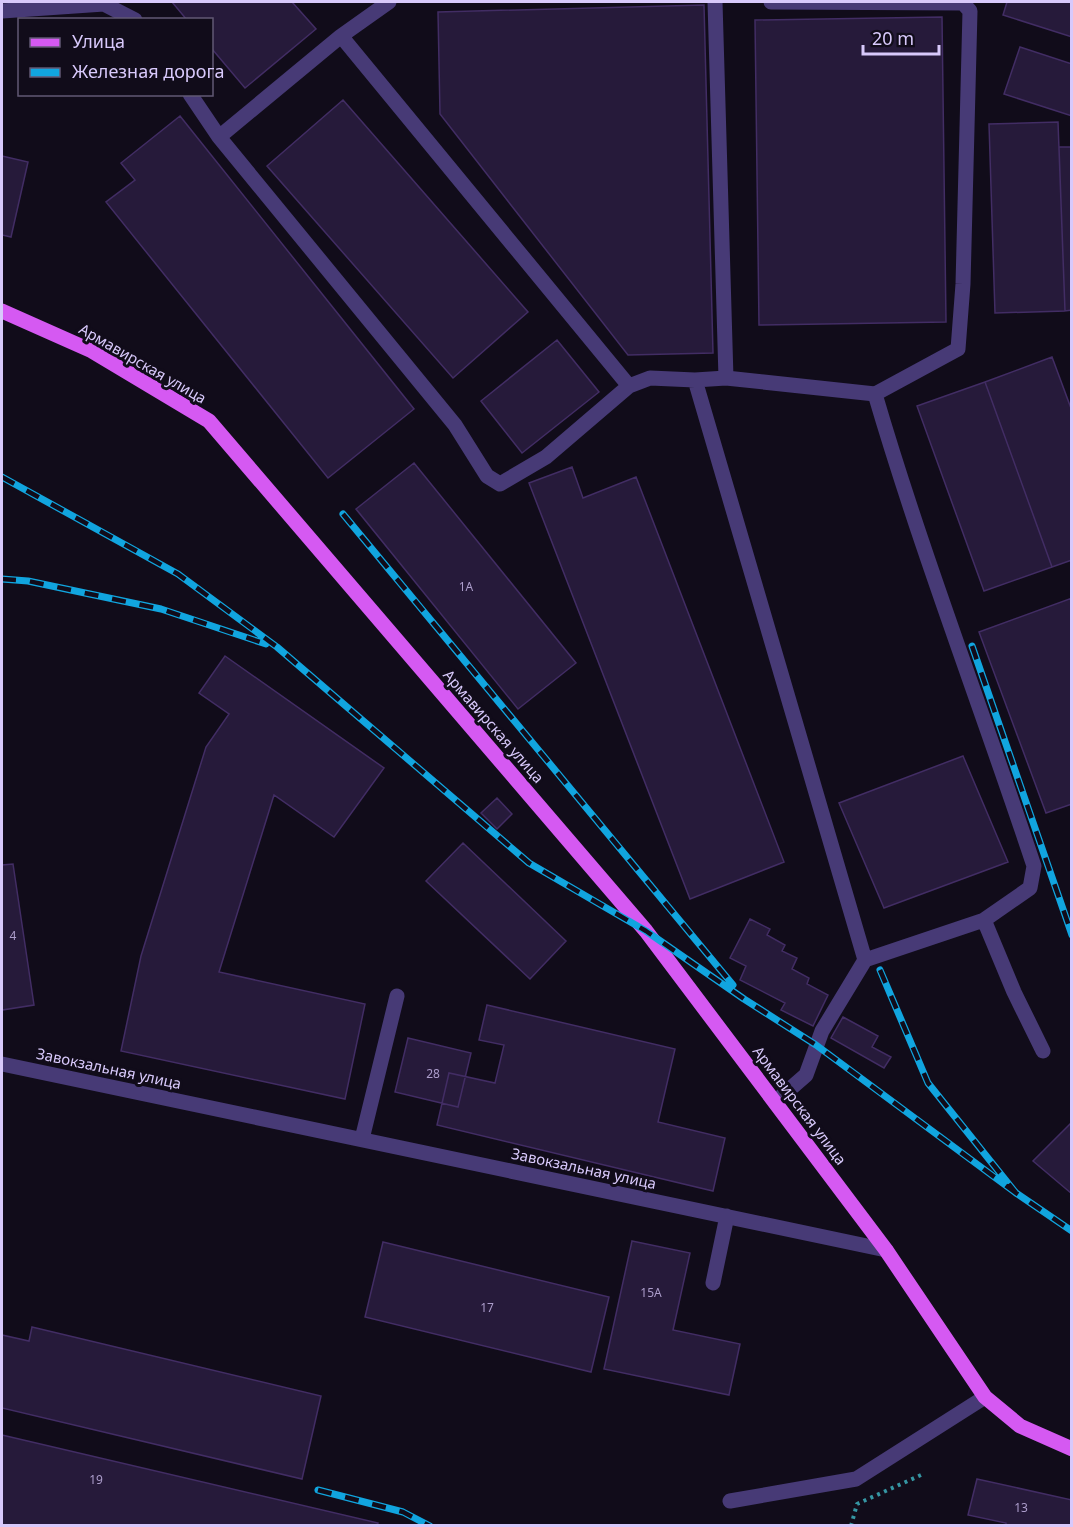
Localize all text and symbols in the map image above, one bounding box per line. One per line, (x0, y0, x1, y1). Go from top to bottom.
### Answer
legend (18, 18, 213, 96)
scale bar (863, 18, 940, 56)
text: 20 m (872, 26, 914, 50)
text: Улица (72, 29, 125, 53)
text: Железная дорога (72, 59, 224, 83)
street label: Армавирская улица (76, 318, 210, 408)
house number: 1А (459, 578, 474, 595)
street label: Армавирская улица (439, 665, 549, 787)
house number: 4 (10, 927, 17, 944)
street label: Армавирская улица (749, 1042, 851, 1168)
street label: Завокзальная улица (35, 1043, 183, 1093)
house number: 28 (426, 1065, 440, 1082)
street label: Завокзальная улица (510, 1143, 658, 1193)
house number: 15А (640, 1284, 662, 1301)
house number: 17 (480, 1299, 494, 1316)
house number: 19 (89, 1471, 103, 1488)
house number: 13 (1014, 1499, 1028, 1516)

